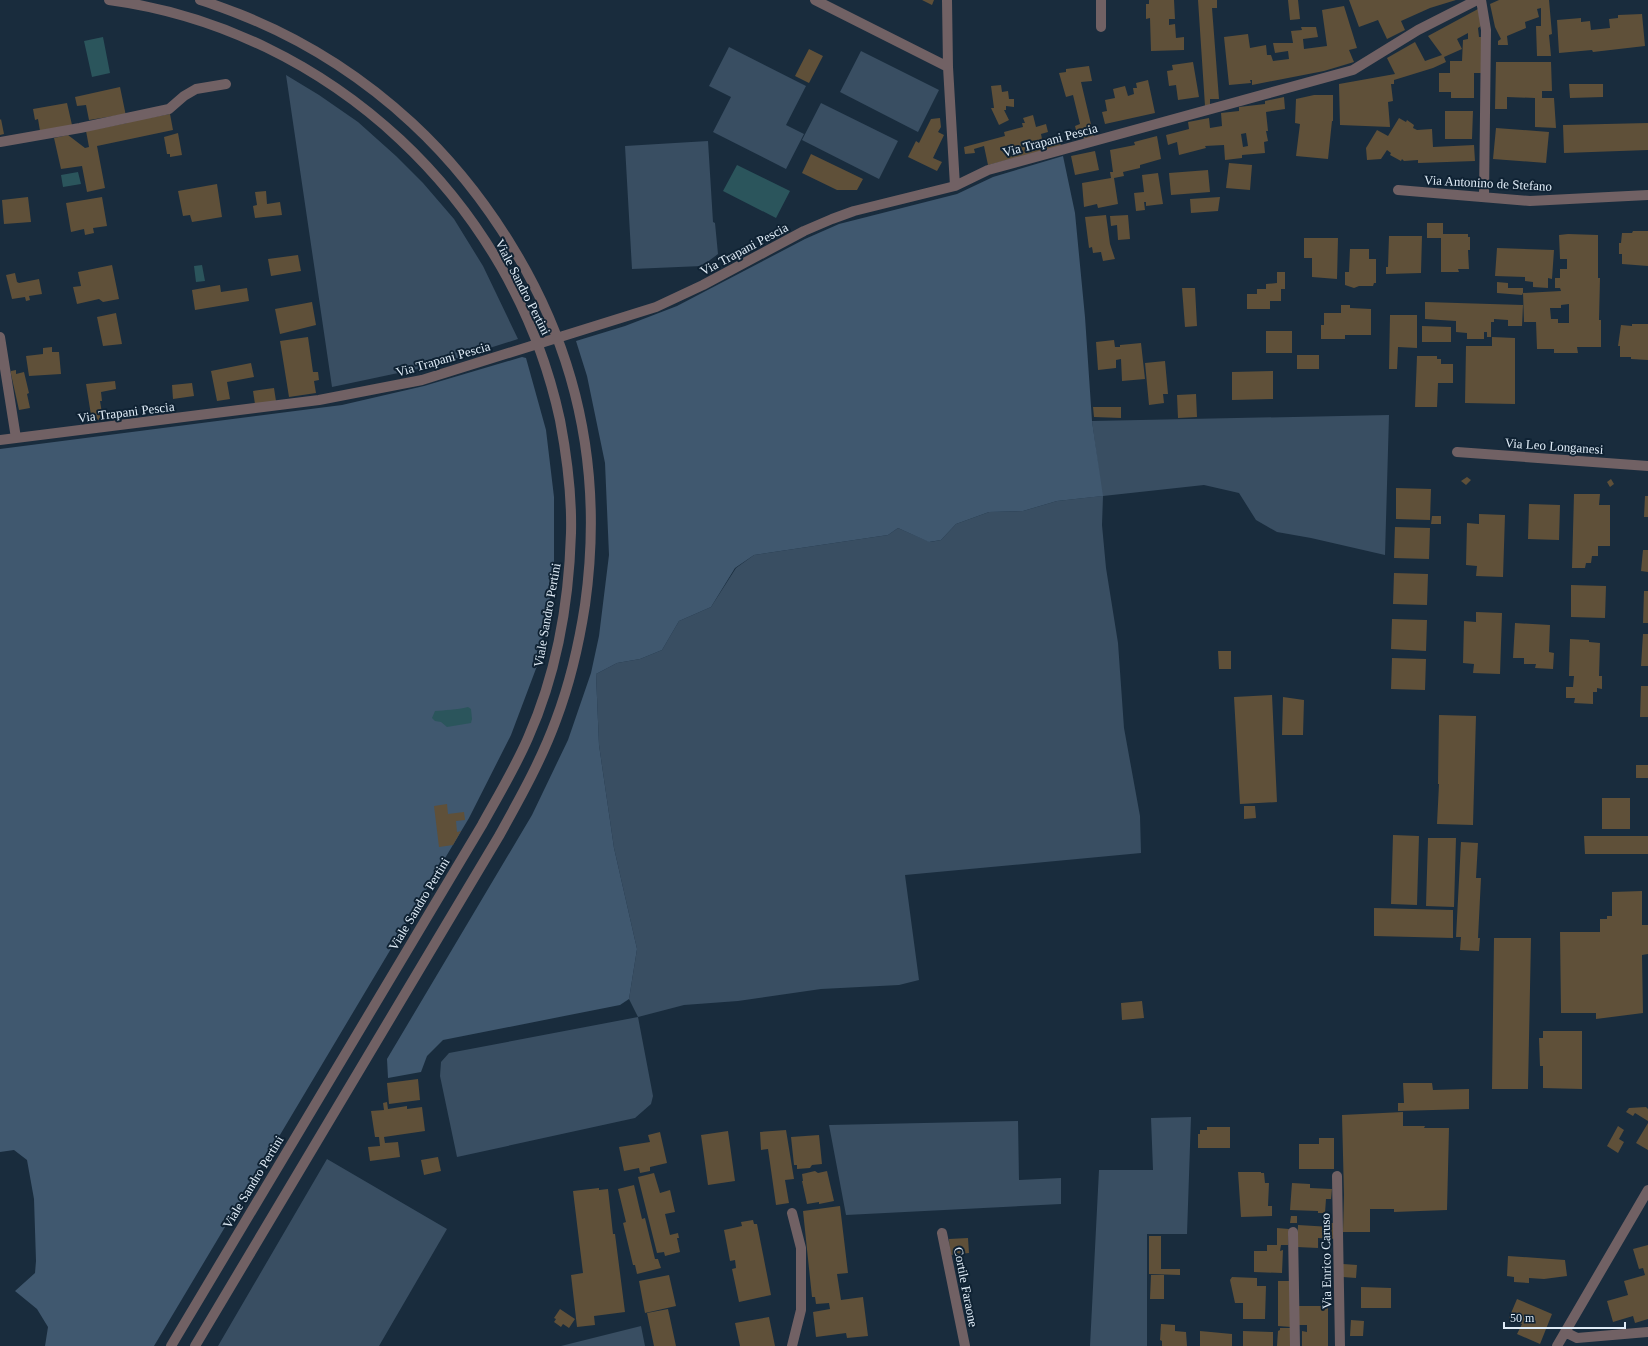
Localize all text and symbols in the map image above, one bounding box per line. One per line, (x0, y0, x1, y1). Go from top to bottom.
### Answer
street label: Via Trapani Pescia (1001, 120, 1099, 160)
street label: Via Antonino de Stefano (1424, 172, 1552, 194)
street label: Via Trapani Pescia (697, 219, 791, 278)
street label: Viale Sandro Pertini (492, 237, 554, 338)
street label: Via Trapani Pescia (394, 338, 492, 380)
street label: Via Trapani Pescia (77, 399, 175, 425)
street label: Via Leo Longanesi (1504, 435, 1604, 457)
street label: Viale Sandro Pertini (530, 561, 564, 668)
street label: Viale Sandro Pertini (385, 855, 453, 953)
street label: Viale Sandro Pertini (219, 1133, 287, 1231)
street label: Via Enrico Caruso (1318, 1213, 1334, 1309)
street label: Cortile Faraone (951, 1246, 981, 1329)
scale bar (1504, 1304, 1625, 1330)
text: 50 m (1510, 1311, 1535, 1325)

